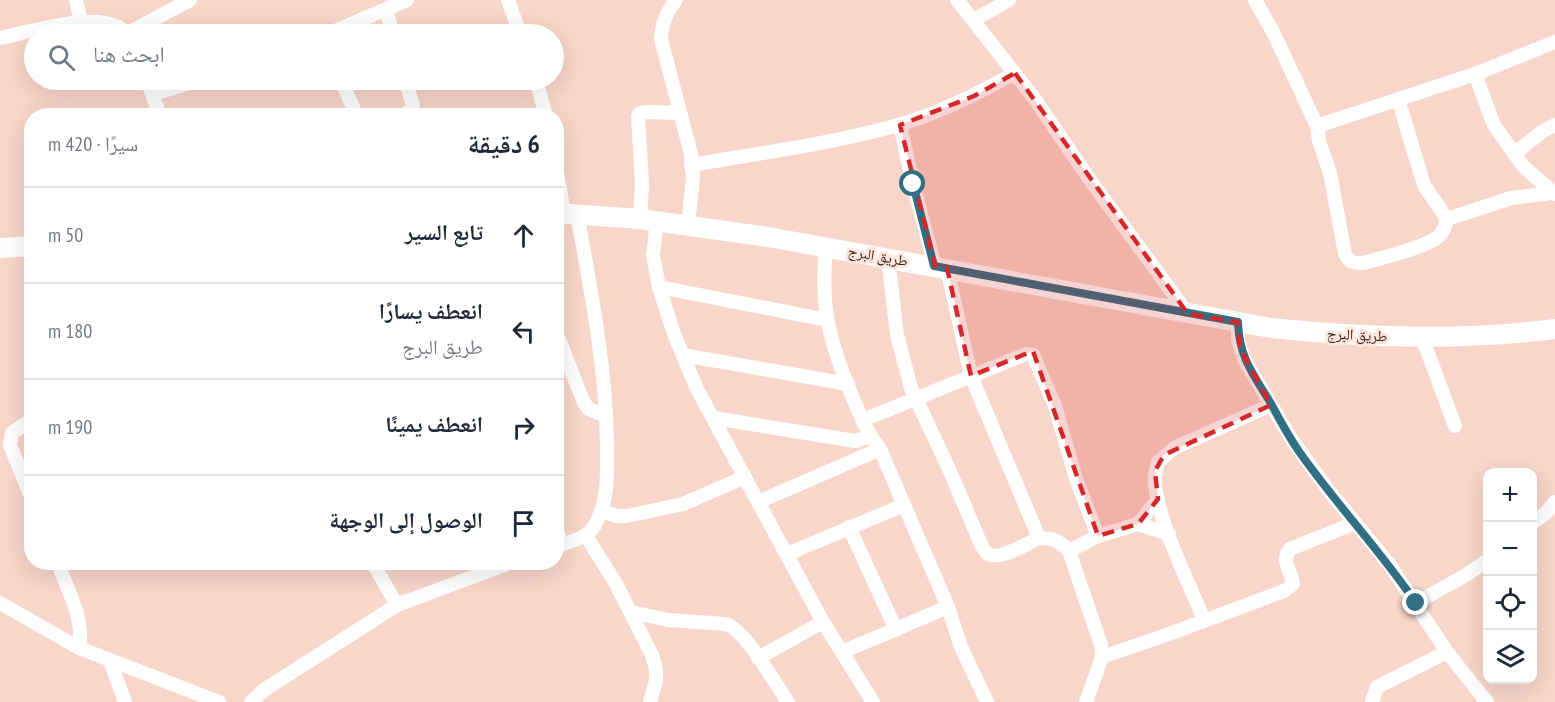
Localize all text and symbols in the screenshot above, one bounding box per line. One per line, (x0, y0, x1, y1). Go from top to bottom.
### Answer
search box (24, 24, 564, 90)
text: ابحث هنا (93, 40, 165, 68)
icon: search (45, 41, 78, 74)
text: 6 دقيقة (468, 127, 540, 160)
text: سيرًا · 420 m (48, 131, 138, 157)
route start (899, 170, 925, 196)
text: تابع السير (405, 218, 483, 246)
icon: ahead (507, 219, 540, 252)
text: 50 m (48, 222, 83, 248)
street label: طريق البرج (846, 241, 910, 271)
text: انعطف يسارًا (379, 297, 483, 325)
icon: left (507, 315, 540, 348)
text: 180 m (48, 318, 92, 344)
street label: طريق البرج (1326, 323, 1388, 347)
text: طريق البرج (402, 334, 483, 360)
text: انعطف يمينًا (385, 410, 483, 438)
icon: right (507, 411, 540, 444)
text: 190 m (48, 414, 92, 440)
map controls (1483, 468, 1537, 684)
button: + (1483, 468, 1537, 522)
text: الوصول إلى الوجهة (329, 506, 483, 534)
icon: arrive (507, 507, 540, 540)
button: − (1483, 522, 1537, 576)
button: locate (1483, 576, 1537, 630)
route end (1402, 589, 1428, 615)
button: layers (1483, 630, 1537, 684)

